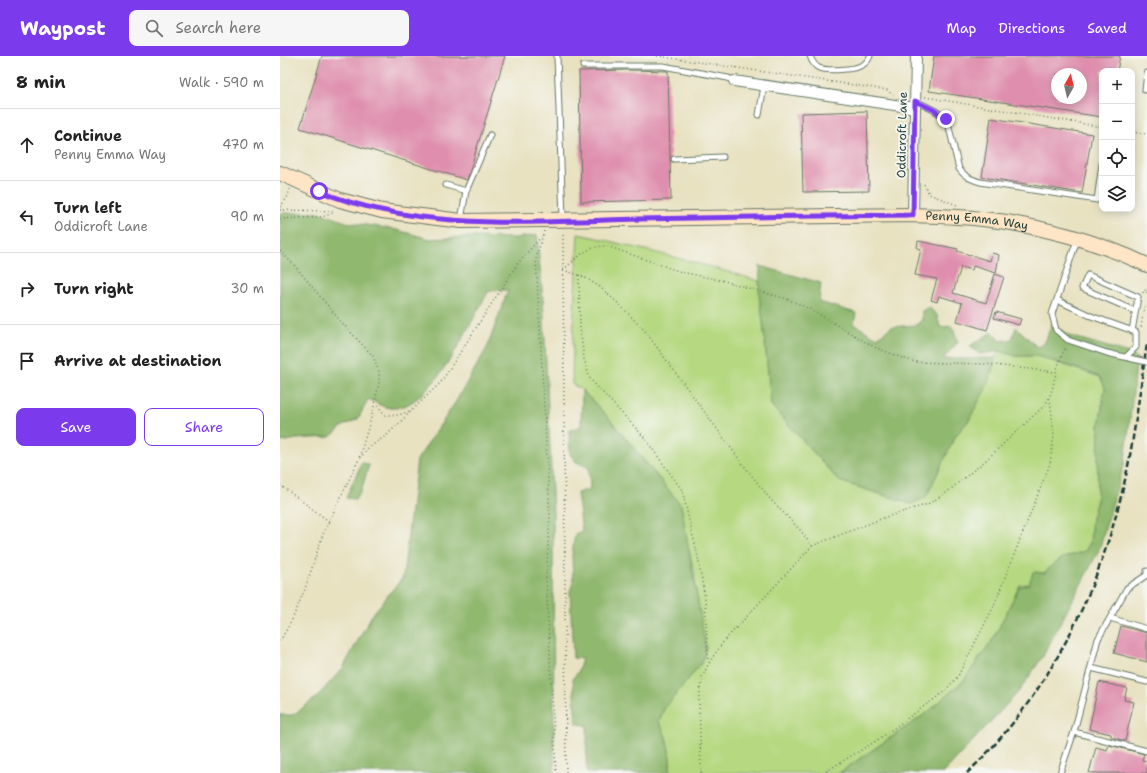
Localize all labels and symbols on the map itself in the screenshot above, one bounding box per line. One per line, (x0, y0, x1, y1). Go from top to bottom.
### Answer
north arrow (1051, 68, 1087, 104)
street label: Oddicroft Lane (893, 91, 911, 178)
route end (937, 110, 955, 128)
route start (310, 182, 328, 200)
street label: Penny Emma Way (925, 207, 1030, 234)

